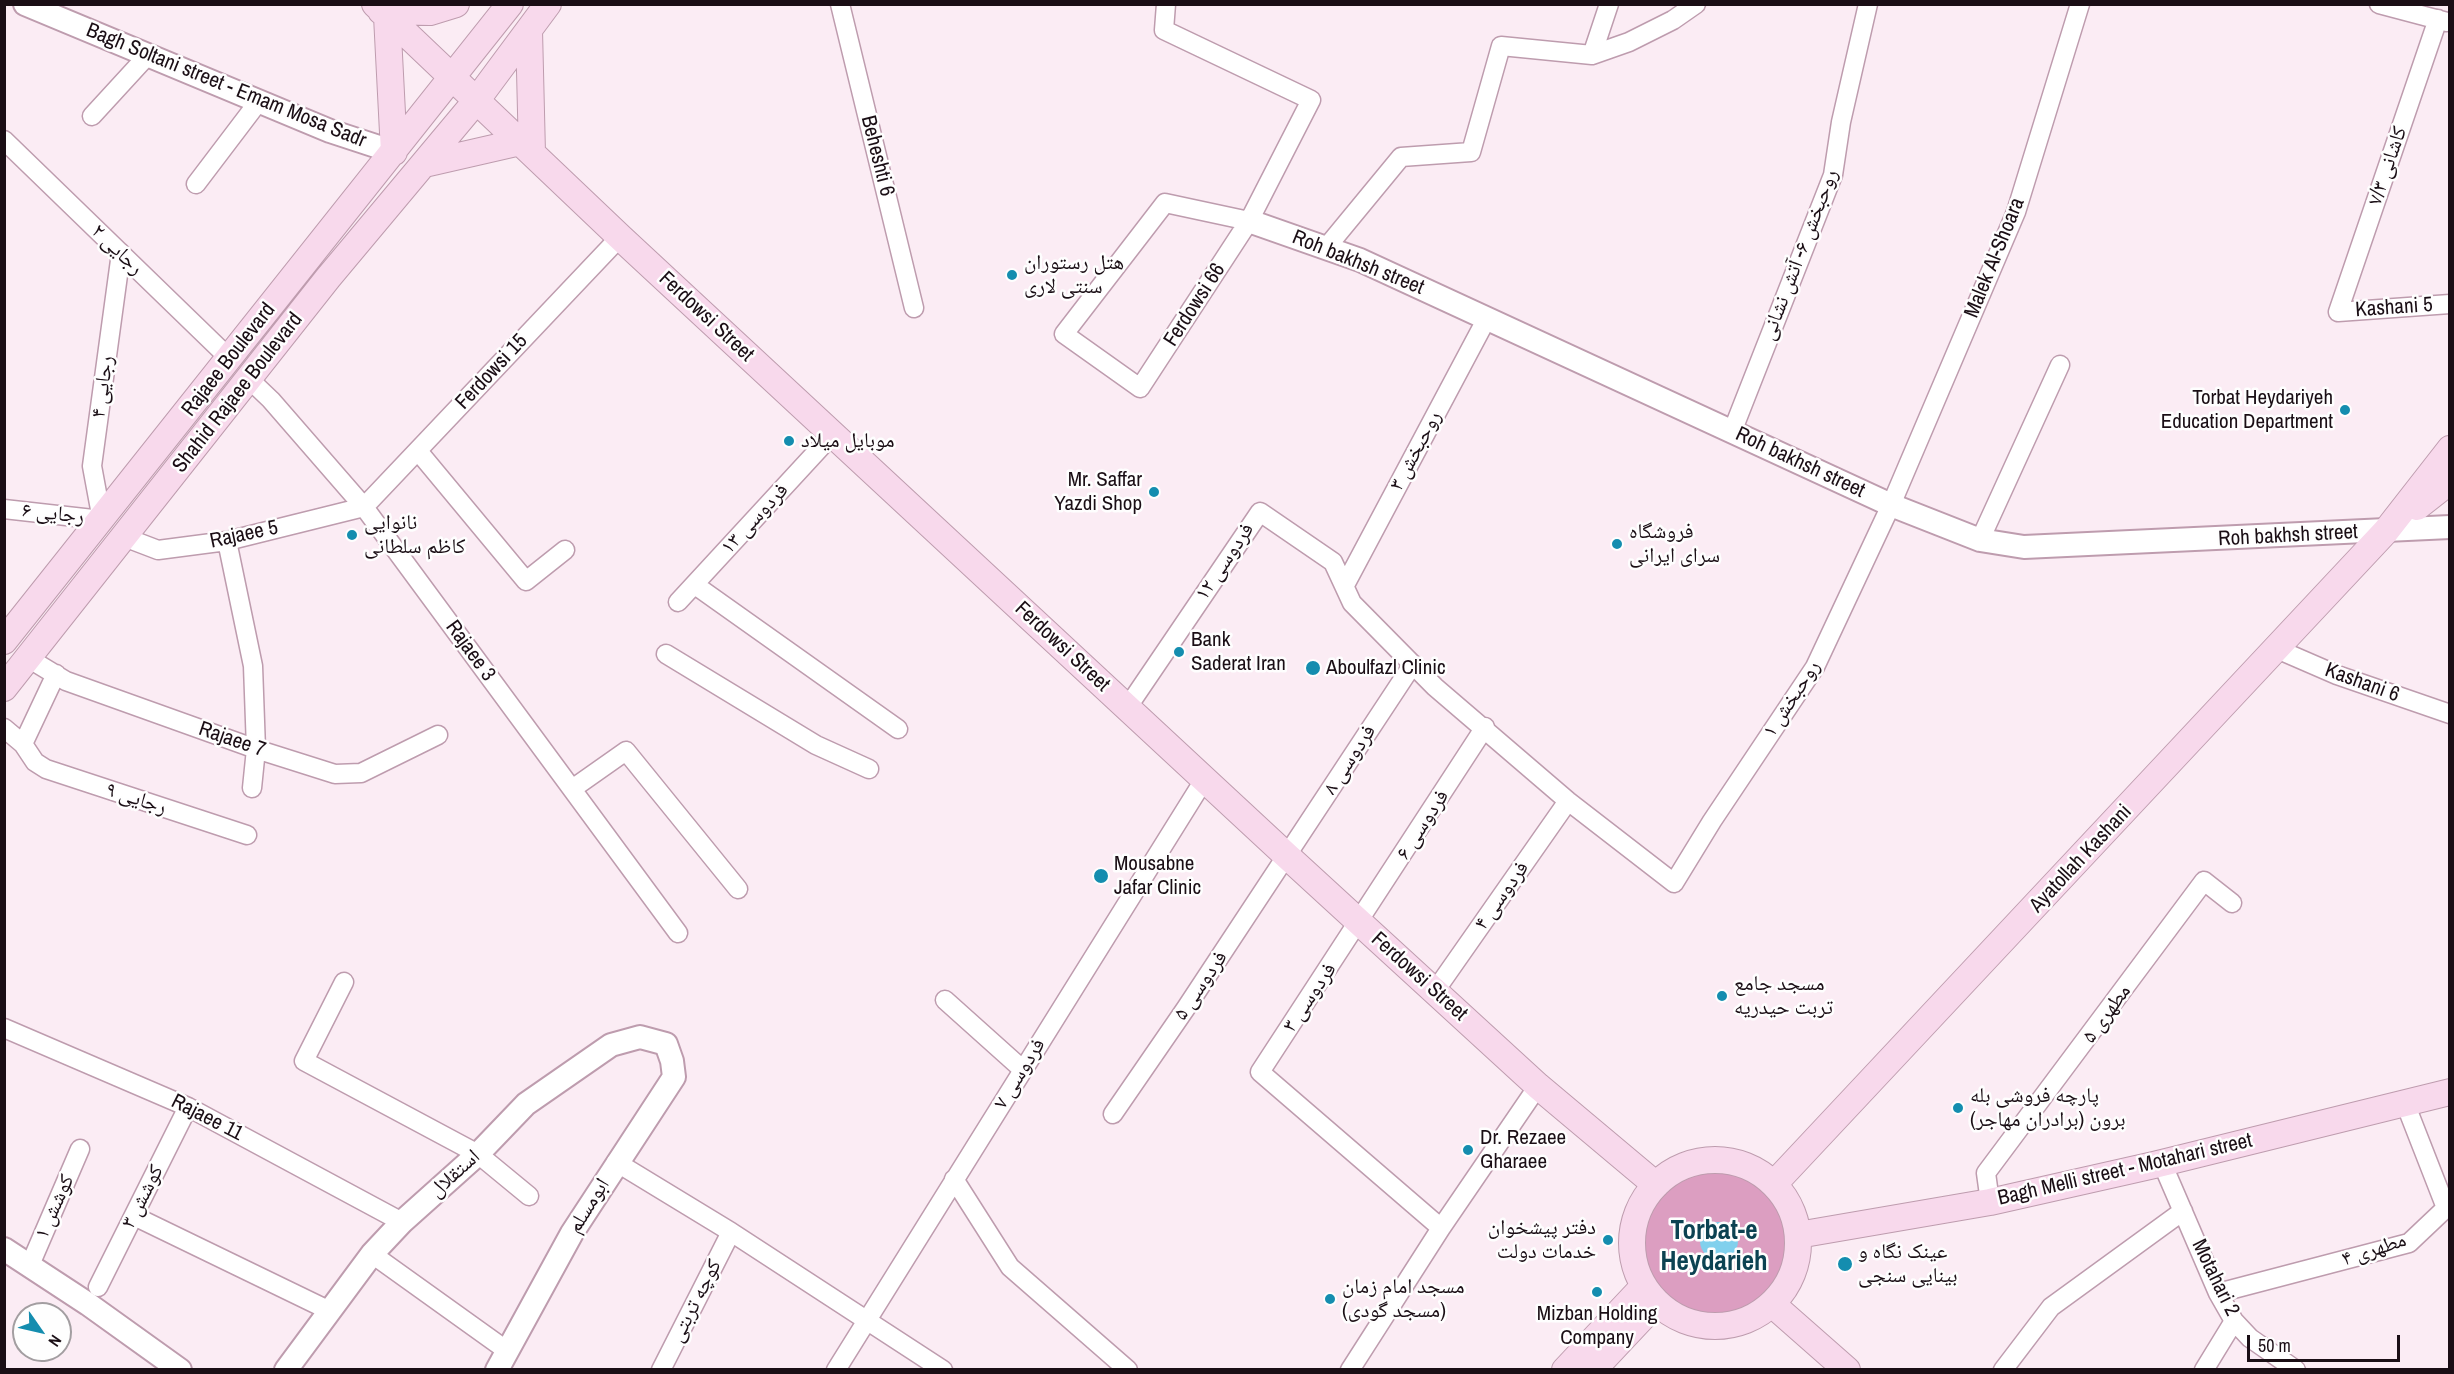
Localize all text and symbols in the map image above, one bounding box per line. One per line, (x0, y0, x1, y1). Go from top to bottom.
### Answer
street label: Bagh Soltani street - Emam Mosa Sadr (82, 18, 370, 154)
street label: Beheshti 6 (855, 113, 899, 199)
street label: کاشانی ۷/۳ (2363, 123, 2413, 209)
street label: روحبخش ۶- آتش نشانی (1756, 166, 1844, 344)
street label: Malek Al-Shoara (1959, 194, 2031, 322)
street label: رجایی ۲ (86, 219, 148, 281)
street label: Roh bakhsh street (1288, 225, 1428, 301)
place label: هتل رستوران سنتی لاری (1024, 250, 1124, 300)
street label: Ferdowsi 66 (1159, 259, 1231, 351)
street label: Ferdowsi Street (653, 267, 759, 367)
marker: هتل رستوران سنتی لاری (1005, 268, 1019, 282)
street label: Kashani 5 (2354, 293, 2434, 323)
street label: Rajaee Boulevard (177, 298, 281, 422)
street label: Shahid Rajaee Boulevard (168, 308, 308, 478)
street label: Ferdowsi 15 (451, 329, 533, 415)
street label: رجایی ۴ (86, 354, 120, 420)
place label: Torbat Heydariyeh Education Department (2161, 385, 2333, 435)
marker: Torbat Heydariyeh Education Department (2338, 403, 2352, 417)
street label: روحبخش ۳ (1384, 407, 1448, 495)
street label: Roh bakhsh street (1731, 422, 1869, 504)
place label: موبایل میلاد (801, 428, 895, 454)
marker: موبایل میلاد (782, 434, 796, 448)
place label: Mr. Saffar Yazdi Shop (1054, 467, 1142, 517)
street label: فردوسی ۱۳ (716, 478, 794, 560)
marker: Mr. Saffar Yazdi Shop (1147, 485, 1161, 499)
street label: رجایی ۶ (21, 498, 85, 530)
place label: نانوایی کاظم سلطانی (364, 510, 465, 560)
street label: Rajaee 5 (208, 516, 280, 554)
street label: فردوسی ۱۲ (1190, 519, 1260, 605)
place label: فروشگاه سرای ایرانی (1629, 519, 1720, 569)
street label: Roh bakhsh street (2218, 520, 2358, 552)
marker: نانوایی کاظم سلطانی (345, 528, 359, 542)
marker: فروشگاه سرای ایرانی (1610, 537, 1624, 551)
street label: Ferdowsi Street (1009, 597, 1115, 697)
street label: Rajaee 3 (440, 616, 500, 686)
place label: Bank Saderat Iran (1191, 627, 1286, 677)
marker: Bank Saderat Iran (1172, 645, 1186, 659)
place label: Aboulfazl Clinic (1326, 655, 1446, 681)
street label: روحبخش ۱ (1758, 656, 1826, 742)
street label: Kashani 6 (2321, 658, 2403, 708)
marker: Aboulfazl Clinic (1304, 659, 1322, 677)
street label: Rajaee 7 (195, 717, 269, 763)
street label: فردوسی ۸ (1318, 720, 1382, 800)
street label: رجایی ۹ (102, 777, 170, 821)
street label: فردوسی ۶ (1391, 785, 1455, 865)
street label: Ayatollah Kashani (2025, 800, 2137, 918)
place label: Mousabne Jafar Clinic (1114, 851, 1201, 901)
street label: فردوسی ۴ (1469, 857, 1535, 935)
marker: Mousabne Jafar Clinic (1092, 867, 1110, 885)
street label: Ferdowsi Street (1366, 927, 1472, 1027)
street label: فردوسی ۵ (1169, 947, 1233, 1025)
street label: فردوسی ۳ (1278, 959, 1342, 1037)
place label: مسجد جامع تربت حیدریه (1734, 971, 1833, 1021)
street label: مطهری ۵ (2077, 980, 2137, 1048)
marker: مسجد جامع تربت حیدریه (1715, 989, 1729, 1003)
street label: فردوسی ۷ (989, 1034, 1051, 1114)
place label: پارچه فروشی بله برون (برادران مهاجر) (1970, 1083, 2126, 1133)
street label: Rajaee 11 (167, 1089, 247, 1147)
marker: پارچه فروشی بله برون (برادران مهاجر) (1951, 1101, 1965, 1115)
place label: Dr. Rezaee Gharaee (1480, 1125, 1566, 1175)
street label: Bagh Melli street - Motahari street (1995, 1128, 2255, 1212)
marker: Dr. Rezaee Gharaee (1461, 1143, 1475, 1157)
street label: استقلال (424, 1145, 486, 1203)
street label: کوشش ۳ (116, 1161, 170, 1233)
street label: کوشش ۱ (30, 1171, 80, 1243)
street label: ابومسلم (562, 1174, 616, 1238)
place label: دفتر پیشخوان خدمات دولت (1488, 1215, 1596, 1265)
district label: Torbat-e Heydarieh (1660, 1216, 1768, 1279)
street label: مطهری ۴ (2339, 1228, 2409, 1272)
marker: دفتر پیشخوان خدمات دولت (1601, 1233, 1615, 1247)
street label: Motahari 2 (2186, 1235, 2244, 1321)
place label: عینک نگاه و بینایی سنجی (1858, 1239, 1958, 1289)
street label: کوچه تربتی (664, 1255, 728, 1347)
marker: عینک نگاه و بینایی سنجی (1836, 1255, 1854, 1273)
place label: مسجد امام زمان (مسجد گودی) (1342, 1274, 1464, 1324)
marker: Mizban Holding Company (1590, 1285, 1604, 1299)
marker: مسجد امام زمان (مسجد گودی) (1323, 1292, 1337, 1306)
place label: Mizban Holding Company (1537, 1301, 1657, 1351)
north arrow (12, 1302, 72, 1362)
scale bar (2250, 1323, 2403, 1361)
text: N (43, 1331, 67, 1351)
text: 50 m (2258, 1333, 2291, 1358)

